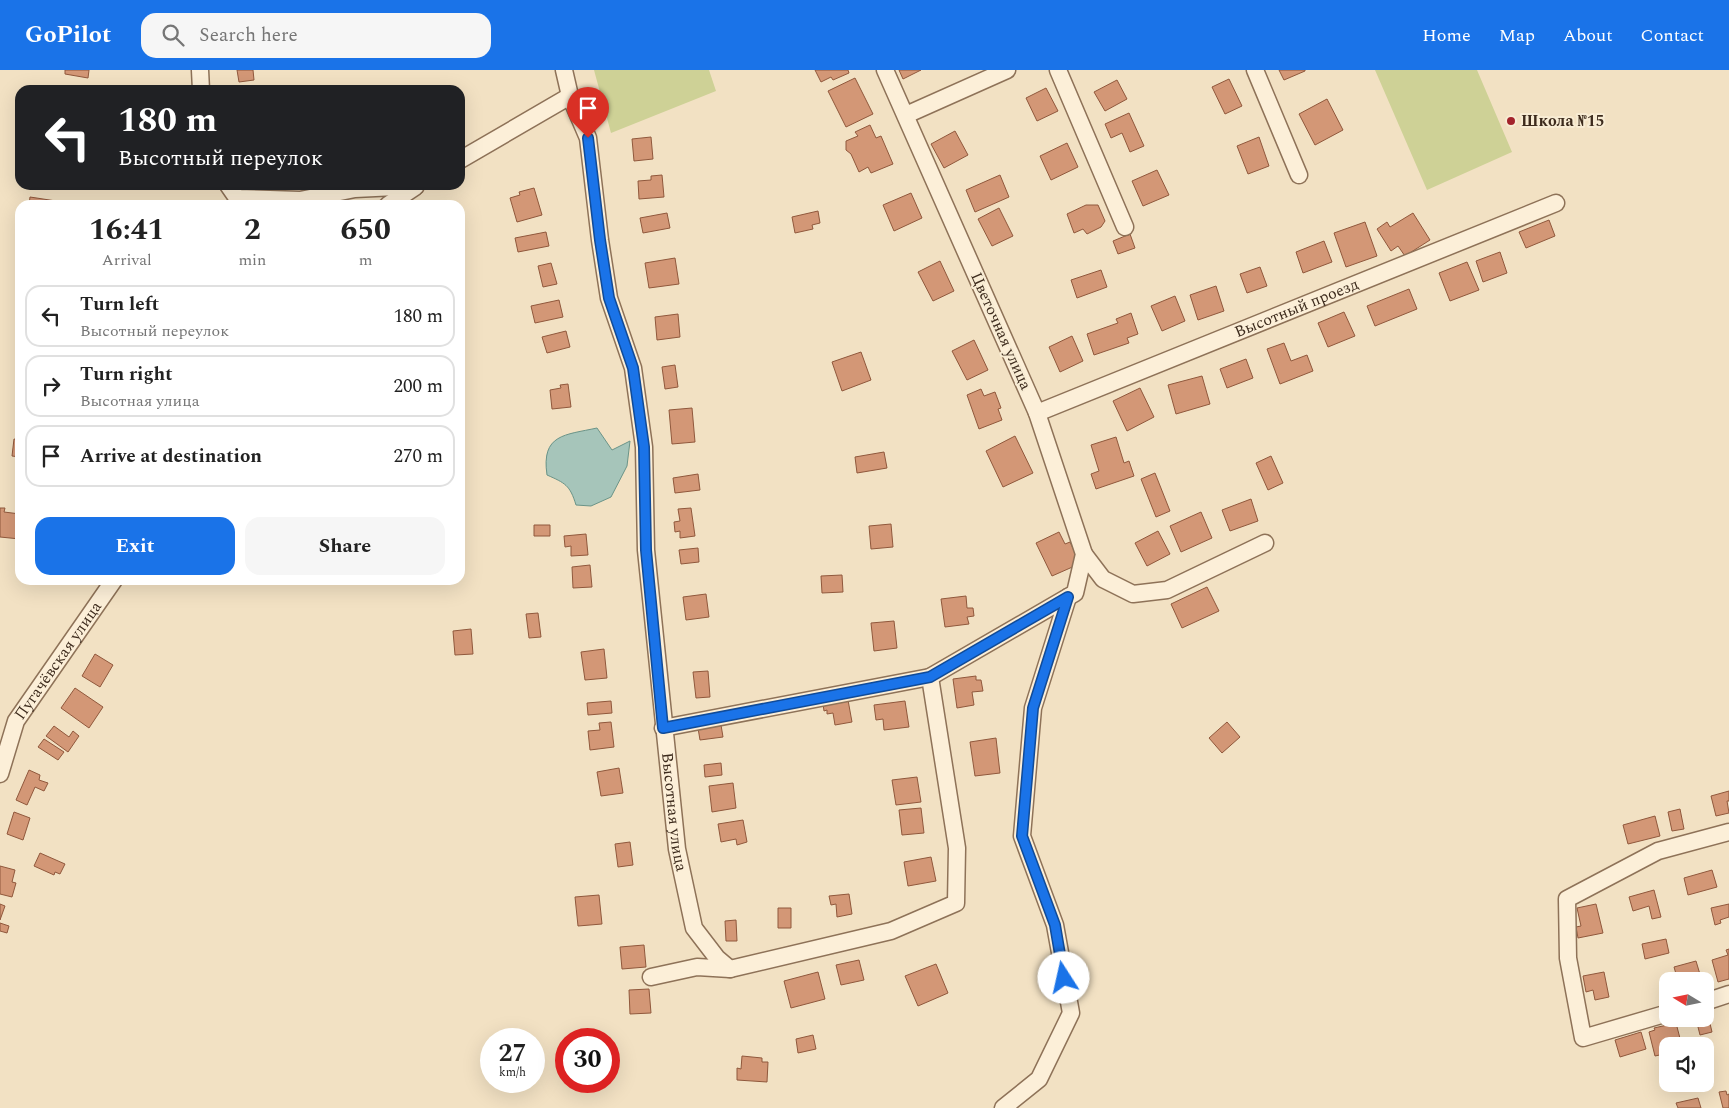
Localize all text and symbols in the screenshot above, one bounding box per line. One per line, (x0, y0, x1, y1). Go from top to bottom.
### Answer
search box (141, 13, 491, 58)
text: GoPilot (25, 17, 111, 53)
icon: search (159, 21, 187, 49)
text: Search here (199, 21, 298, 50)
text: Home (1422, 22, 1471, 49)
text: Map (1499, 22, 1535, 49)
text: About (1563, 22, 1613, 49)
text: Contact (1641, 22, 1704, 49)
pin (567, 87, 609, 138)
text: 180 m (118, 94, 217, 147)
icon: arrive (574, 94, 602, 122)
icon: left (35, 105, 100, 170)
place label: Школа №15 (1521, 109, 1605, 133)
marker: Школа №15 (1505, 115, 1517, 127)
text: Высотный переулок (118, 142, 323, 175)
text: 16:41 (89, 207, 164, 253)
text: 2 (244, 207, 261, 253)
text: 650 (340, 207, 391, 253)
text: Arrival (102, 248, 152, 272)
text: min (238, 248, 266, 272)
text: m (359, 248, 373, 272)
street label: Цветочная улица (964, 268, 1038, 394)
street label: Высотный проезд (1231, 272, 1362, 344)
text: Turn left (80, 290, 159, 319)
icon: left (37, 302, 65, 330)
text: 180 m (393, 302, 443, 331)
text: Высотный переулок (80, 319, 229, 343)
text: Turn right (80, 360, 173, 389)
icon: right (37, 372, 65, 400)
text: 200 m (393, 372, 443, 401)
text: Высотная улица (80, 389, 199, 413)
icon: arrive (37, 442, 65, 470)
text: Arrive at destination (80, 442, 262, 471)
text: 270 m (393, 442, 443, 471)
button: Exit (35, 517, 235, 575)
button: Share (245, 517, 445, 575)
street label: Пугачёвская улица (8, 596, 108, 725)
street label: Высотная улица (655, 751, 694, 874)
position arrow (1037, 951, 1089, 1003)
north arrow (1659, 972, 1714, 1028)
map controls (1659, 972, 1714, 1092)
speed limit sign: 30 (555, 1028, 620, 1093)
text: 27 (498, 1035, 527, 1073)
button: sound (1659, 1037, 1714, 1092)
text: km/h (499, 1063, 526, 1082)

